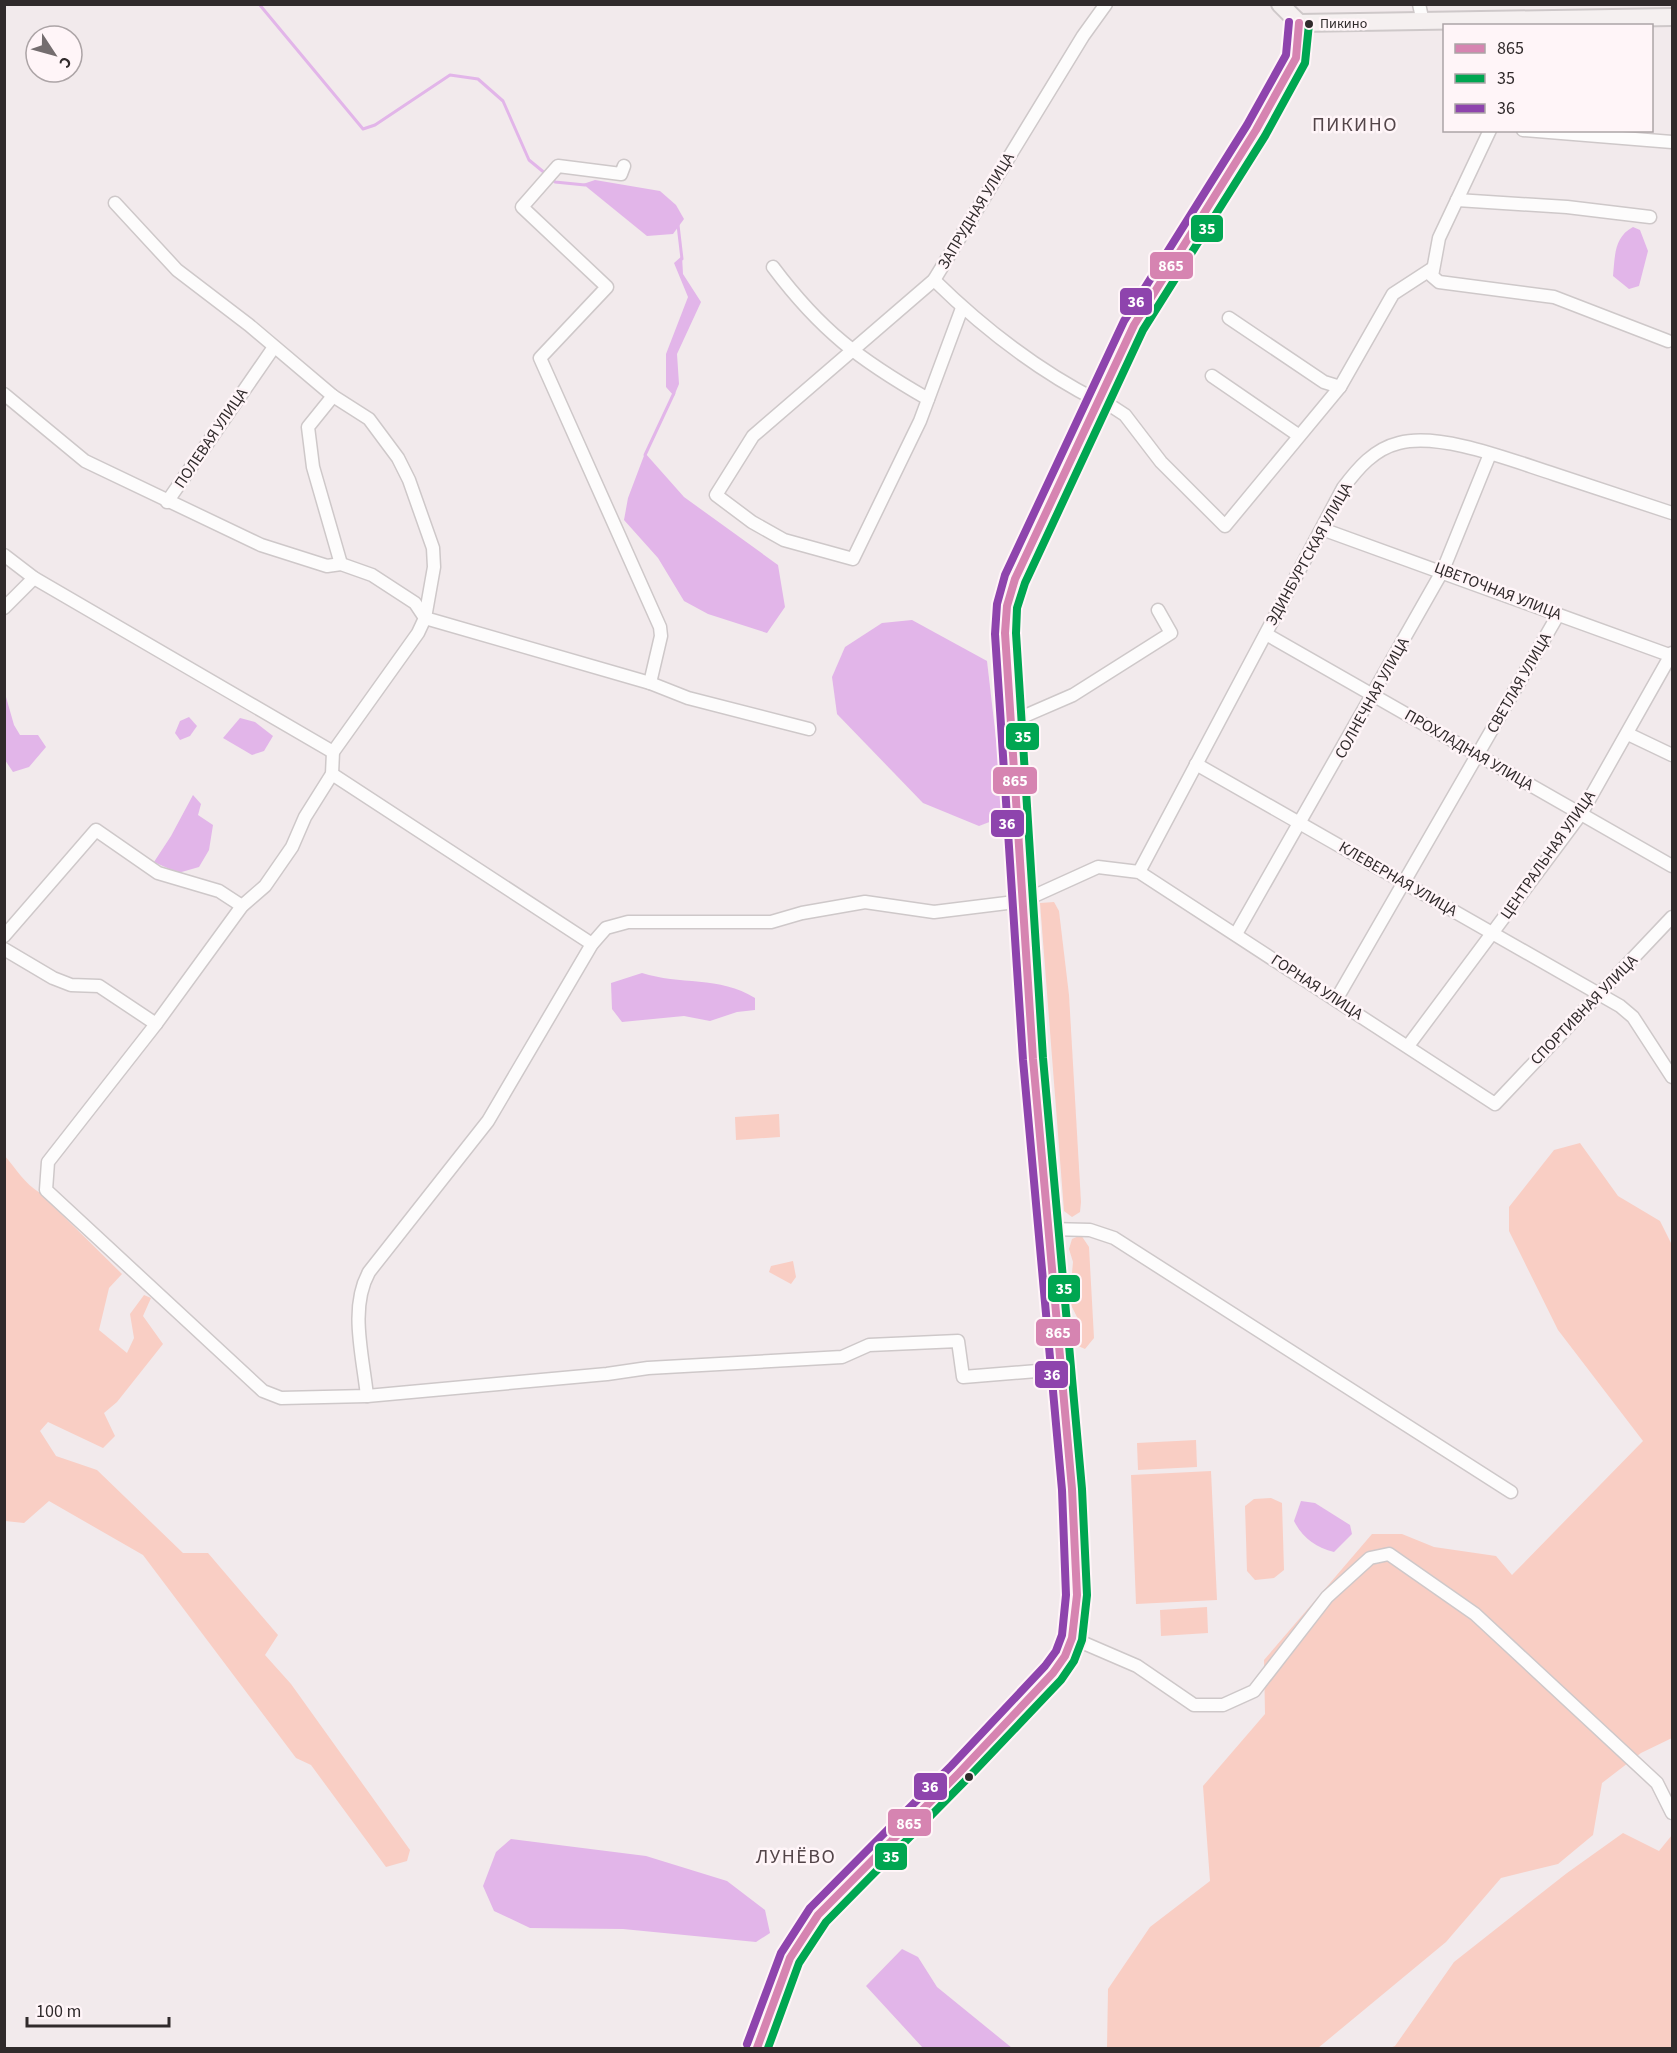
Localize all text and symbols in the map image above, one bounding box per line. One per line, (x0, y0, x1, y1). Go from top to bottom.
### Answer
place label: Пикино (1320, 14, 1367, 34)
marker: Пикино (1303, 18, 1315, 30)
north arrow (24, 24, 84, 84)
legend (1443, 24, 1653, 132)
text: 865 (1497, 36, 1524, 61)
text: С (54, 52, 77, 72)
text: 35 (1497, 66, 1515, 91)
text: 36 (1497, 96, 1515, 121)
district label: ПИКИНО (1312, 111, 1398, 139)
street label: ЗАПРУДНАЯ УЛИЦА (932, 148, 1020, 273)
line badge: 35 (1190, 214, 1224, 243)
text: 35 (1199, 218, 1215, 240)
line badge: 865 (1149, 251, 1194, 280)
text: 865 (1158, 255, 1184, 277)
line badge: 36 (1119, 287, 1153, 316)
text: 36 (1128, 291, 1144, 313)
street label: ПОЛЕВАЯ УЛИЦА (169, 383, 253, 492)
street label: ЭДИНБУРГСКАЯ УЛИЦА (1261, 478, 1358, 629)
street label: ЦВЕТОЧНАЯ УЛИЦА (1431, 557, 1565, 626)
street label: СВЕТЛАЯ УЛИЦА (1481, 629, 1557, 737)
street label: СОЛНЕЧНАЯ УЛИЦА (1329, 633, 1415, 763)
street label: ПРОХЛАДНАЯ УЛИЦА (1401, 704, 1538, 796)
line badge: 35 (1005, 722, 1040, 751)
text: 35 (1015, 726, 1031, 748)
line badge: 865 (992, 766, 1038, 795)
text: 865 (1002, 770, 1028, 792)
street label: ЦЕНТРАЛЬНАЯ УЛИЦА (1495, 786, 1601, 924)
line badge: 36 (990, 809, 1025, 838)
text: 36 (999, 813, 1015, 835)
street label: КЛЕВЕРНАЯ УЛИЦА (1335, 836, 1461, 922)
street label: ГОРНАЯ УЛИЦА (1267, 949, 1367, 1025)
street label: СПОРТИВНАЯ УЛИЦА (1525, 950, 1643, 1070)
line badge: 35 (1047, 1274, 1081, 1303)
text: 35 (1056, 1278, 1072, 1300)
line badge: 865 (1035, 1318, 1081, 1347)
text: 865 (1045, 1322, 1071, 1344)
line badge: 36 (1034, 1360, 1069, 1389)
text: 36 (1044, 1364, 1060, 1386)
unlabelled marker (963, 1771, 975, 1783)
line badge: 36 (913, 1772, 948, 1801)
text: 36 (922, 1776, 938, 1798)
line badge: 865 (887, 1808, 932, 1837)
text: 865 (896, 1813, 922, 1835)
line badge: 35 (874, 1842, 908, 1871)
district label: ЛУНЁВО (756, 1843, 836, 1871)
text: 35 (883, 1846, 899, 1868)
scale bar (27, 1990, 170, 2028)
text: 100 m (36, 1999, 81, 2024)

